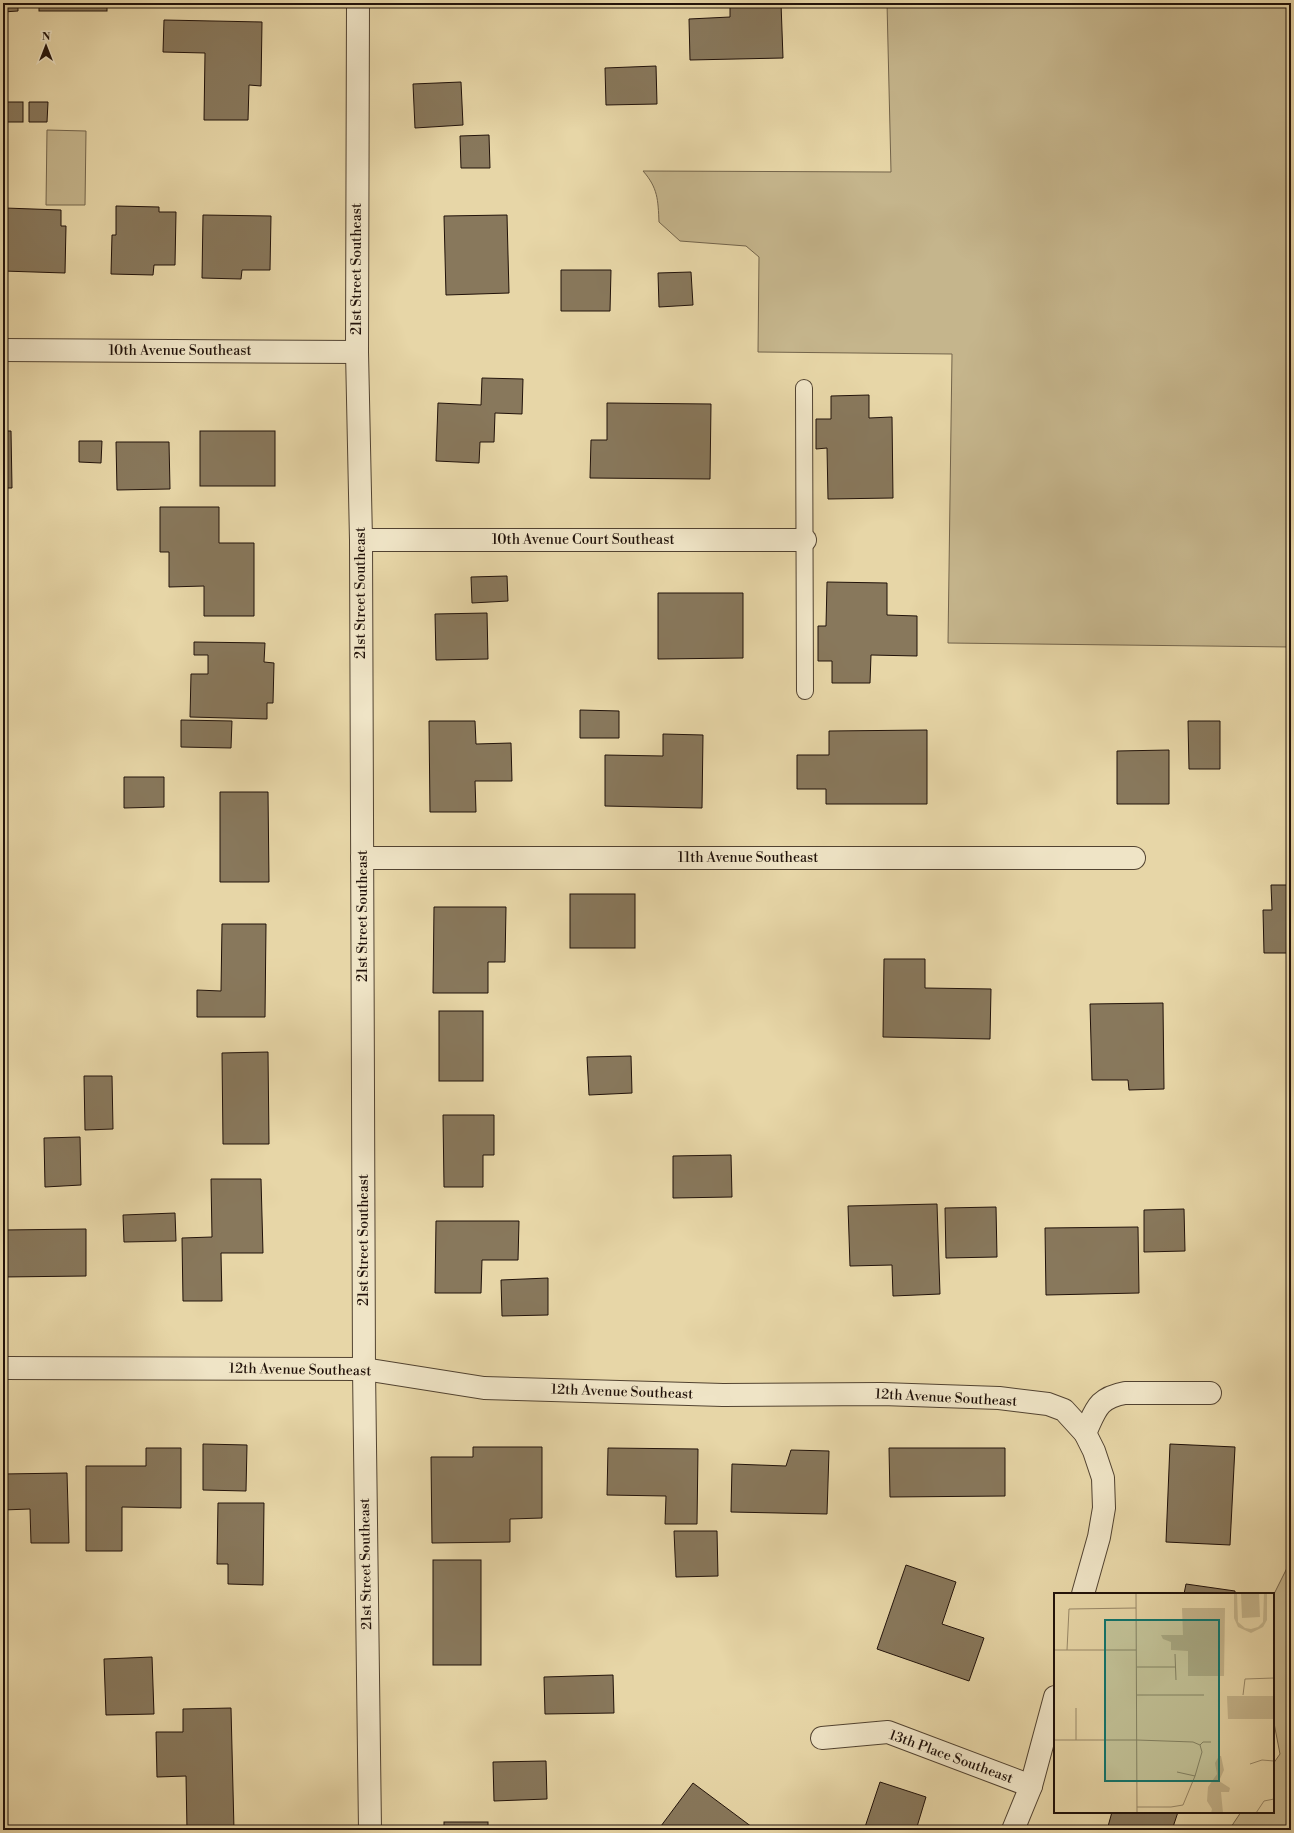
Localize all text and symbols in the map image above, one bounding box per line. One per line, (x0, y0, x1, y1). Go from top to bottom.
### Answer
north arrow (26, 26, 66, 66)
text: N (42, 30, 51, 44)
street label: 21st Street Southeast (348, 203, 366, 335)
street label: 10th Avenue Southeast (109, 342, 252, 360)
street label: 21st Street Southeast (352, 527, 370, 659)
street label: 10th Avenue Court Southeast (492, 531, 674, 549)
street label: 11th Avenue Southeast (678, 849, 818, 867)
street label: 21st Street Southeast (354, 850, 372, 982)
street label: 21st Street Southeast (355, 1174, 373, 1306)
street label: 12th Avenue Southeast (229, 1360, 371, 1380)
street label: 12th Avenue Southeast (551, 1381, 693, 1403)
street label: 12th Avenue Southeast (874, 1385, 1018, 1411)
street label: 21st Street Southeast (356, 1498, 376, 1630)
inset map (1054, 1593, 1274, 1813)
street label: 13th Place Southeast (887, 1726, 1015, 1788)

